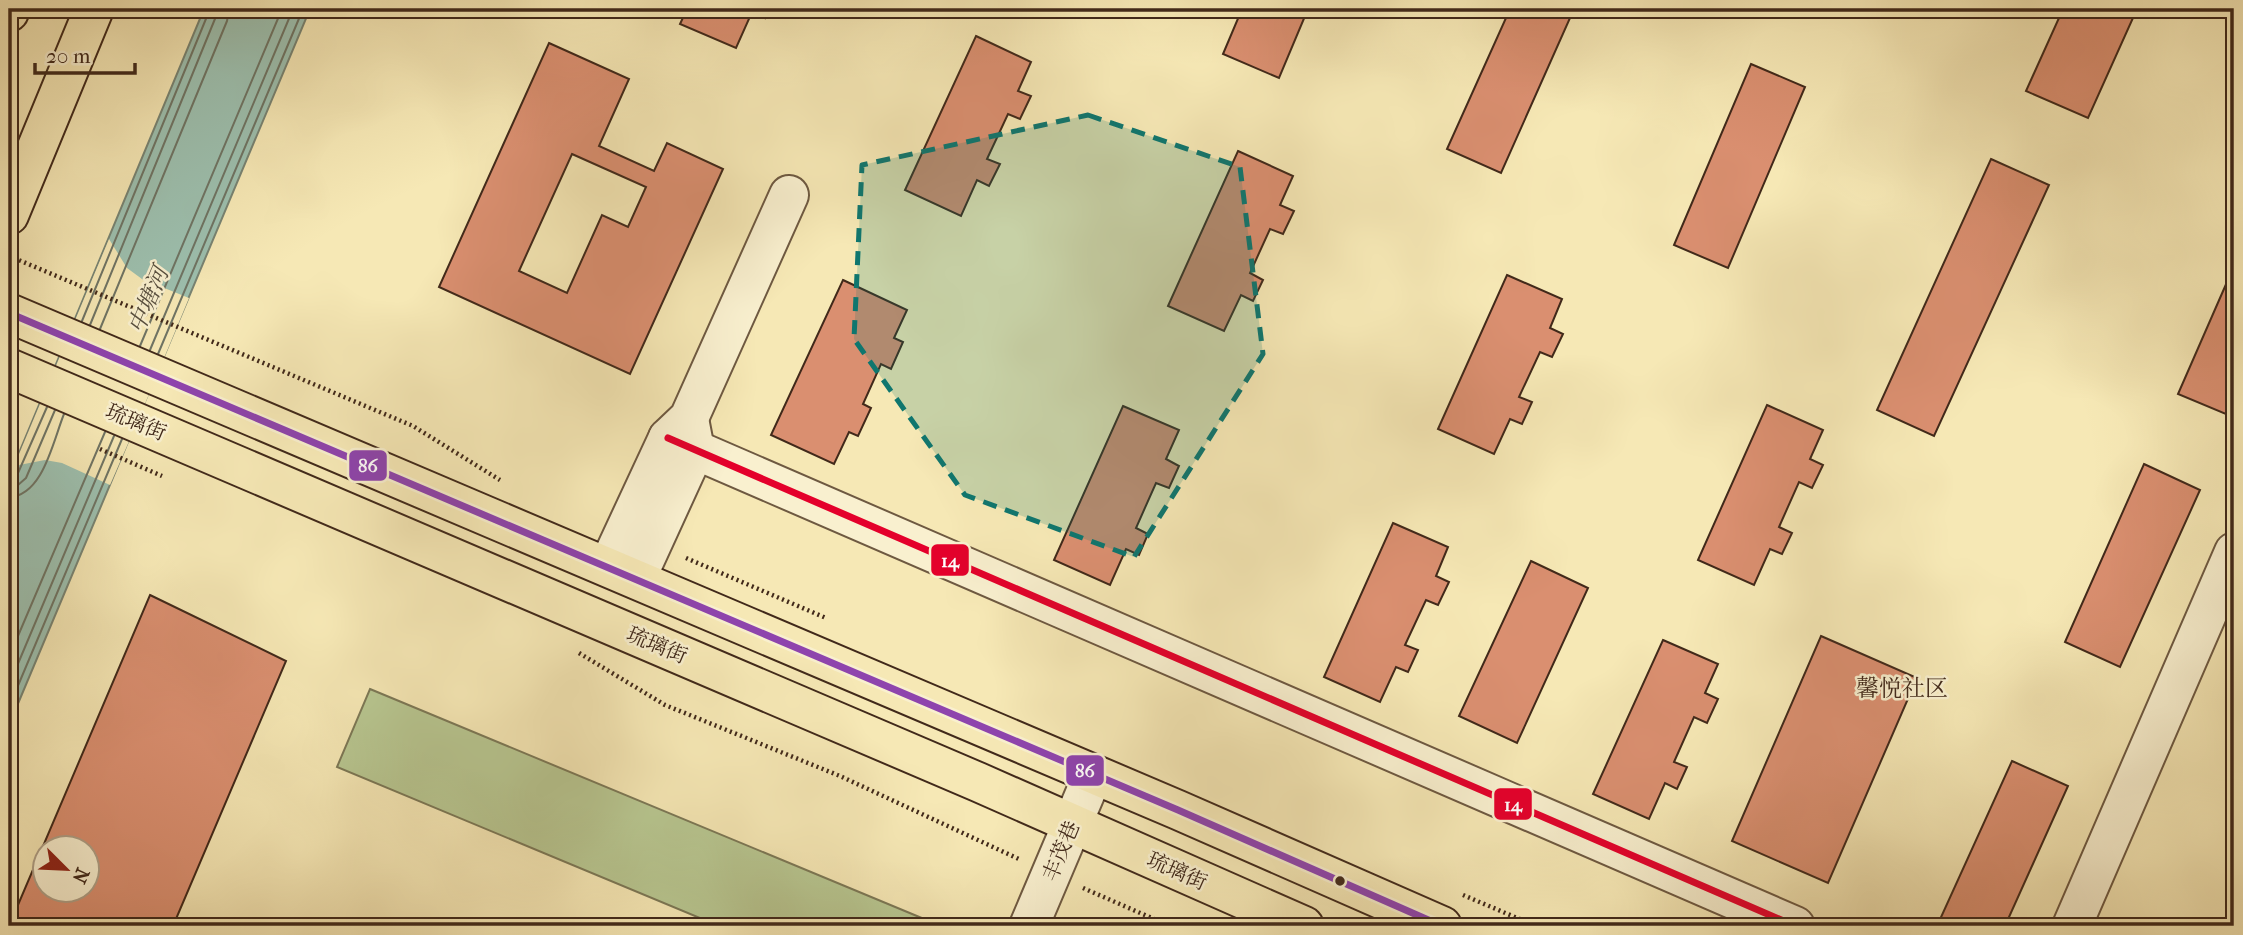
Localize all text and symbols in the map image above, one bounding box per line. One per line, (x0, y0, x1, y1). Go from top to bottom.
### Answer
scale bar (35, 32, 135, 76)
text: 20 m (46, 44, 91, 68)
water label: 中塘河 (123, 259, 176, 337)
street label: 琉璃街 (102, 399, 170, 445)
line badge: 86 (348, 449, 388, 482)
text: 86 (358, 455, 379, 477)
line badge: 14 (930, 543, 970, 577)
text: 14 (941, 550, 960, 572)
street label: 琉璃街 (623, 622, 691, 668)
district label: 馨悦社区 (1856, 675, 1948, 702)
line badge: 86 (1065, 754, 1105, 787)
text: 86 (1075, 760, 1096, 782)
line badge: 14 (1493, 787, 1533, 821)
text: 14 (1504, 794, 1523, 816)
street label: 丰茂巷 (1038, 817, 1084, 885)
north arrow (32, 834, 102, 904)
street label: 琉璃街 (1143, 847, 1211, 895)
text: N (67, 864, 94, 887)
unlabelled marker (1333, 874, 1347, 888)

